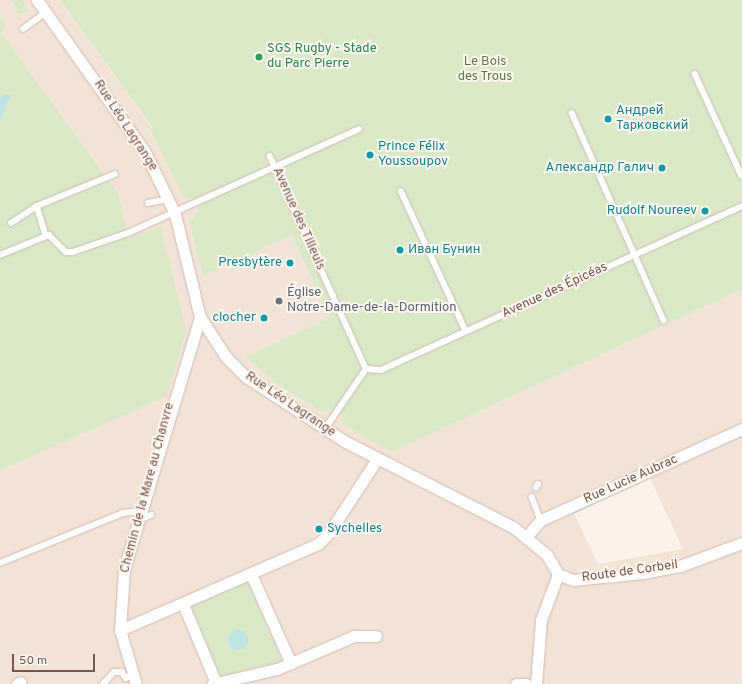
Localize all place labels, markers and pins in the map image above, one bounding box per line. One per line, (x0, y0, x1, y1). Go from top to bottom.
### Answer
place label: SGS Rugby - Stade du Parc Pierre (267, 42, 377, 73)
marker: SGS Rugby - Stade du Parc Pierre (254, 52, 264, 62)
place label: Андрей Тарковский (616, 104, 688, 135)
marker: Андрей Тарковский (603, 114, 613, 124)
place label: Prince Félix Youssoupov (378, 140, 448, 171)
marker: Prince Félix Youssoupov (365, 150, 375, 160)
place label: Александр Галич (546, 160, 654, 176)
marker: Александр Галич (657, 163, 667, 173)
place label: Rudolf Noureev (607, 203, 697, 219)
marker: Rudolf Noureev (700, 206, 710, 216)
place label: Иван Бунин (408, 242, 480, 258)
marker: Иван Бунин (395, 245, 405, 255)
place label: Presbytère (218, 255, 282, 271)
marker: Presbytère (285, 258, 295, 268)
place label: Église Notre-Dame-de-la-Dormition (287, 286, 456, 317)
marker: Église Notre-Dame-de-la-Dormition (274, 296, 284, 306)
place label: clocher (212, 310, 256, 326)
marker: clocher (259, 313, 269, 323)
place label: Sychelles (327, 521, 382, 537)
marker: Sychelles (314, 524, 324, 534)

